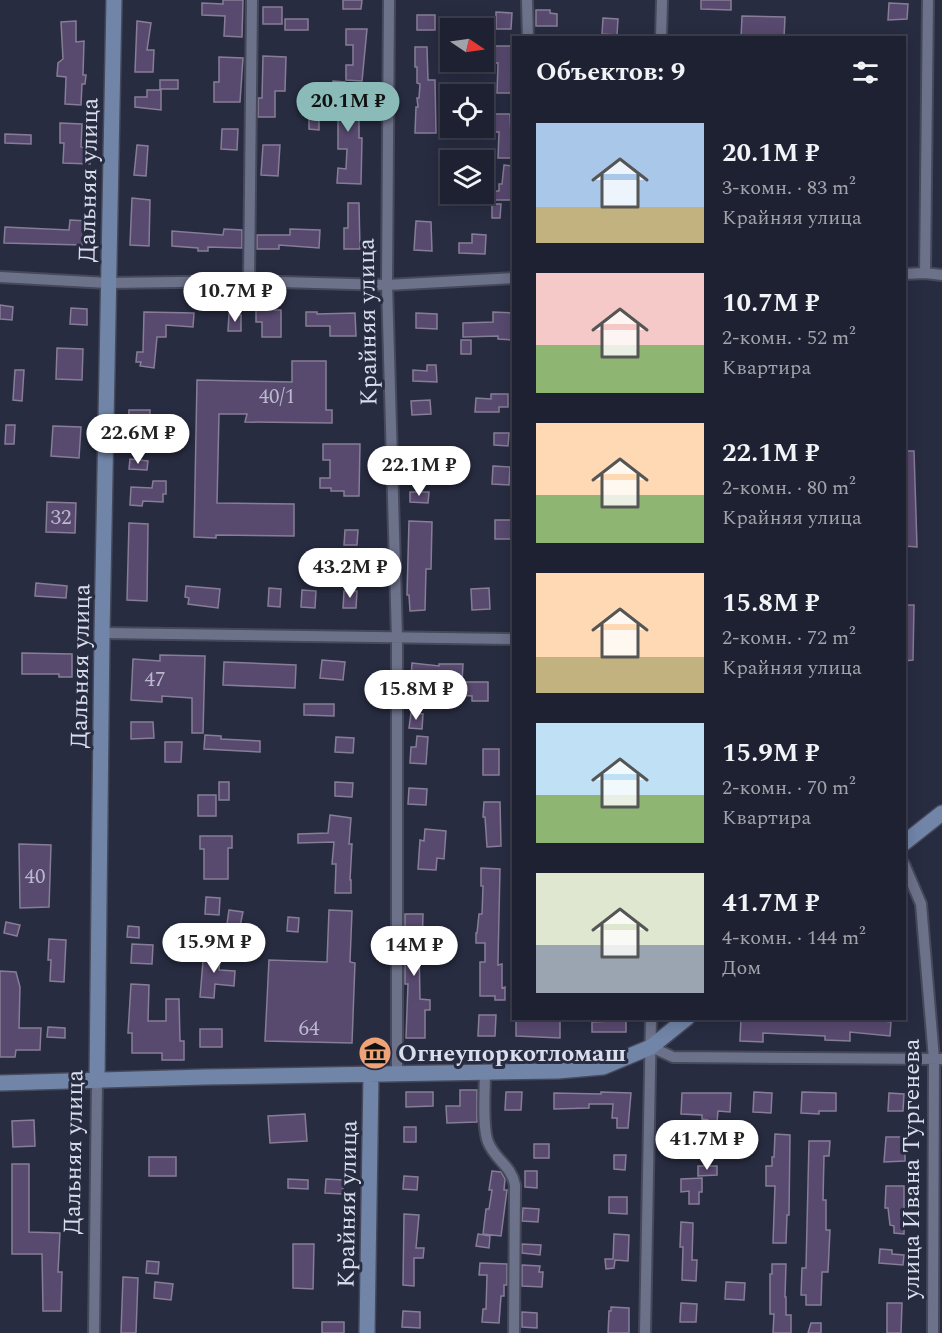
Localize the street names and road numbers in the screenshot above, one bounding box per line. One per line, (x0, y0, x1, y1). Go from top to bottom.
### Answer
street label: Дальняя улица (70, 97, 108, 263)
street label: Крайняя улица (349, 238, 387, 406)
street label: Дальняя улица (62, 583, 100, 749)
street label: улица Ивана Тургенева (894, 1038, 930, 1300)
street label: Дальняя улица (55, 1069, 93, 1235)
street label: Крайняя улица (329, 1120, 367, 1288)

